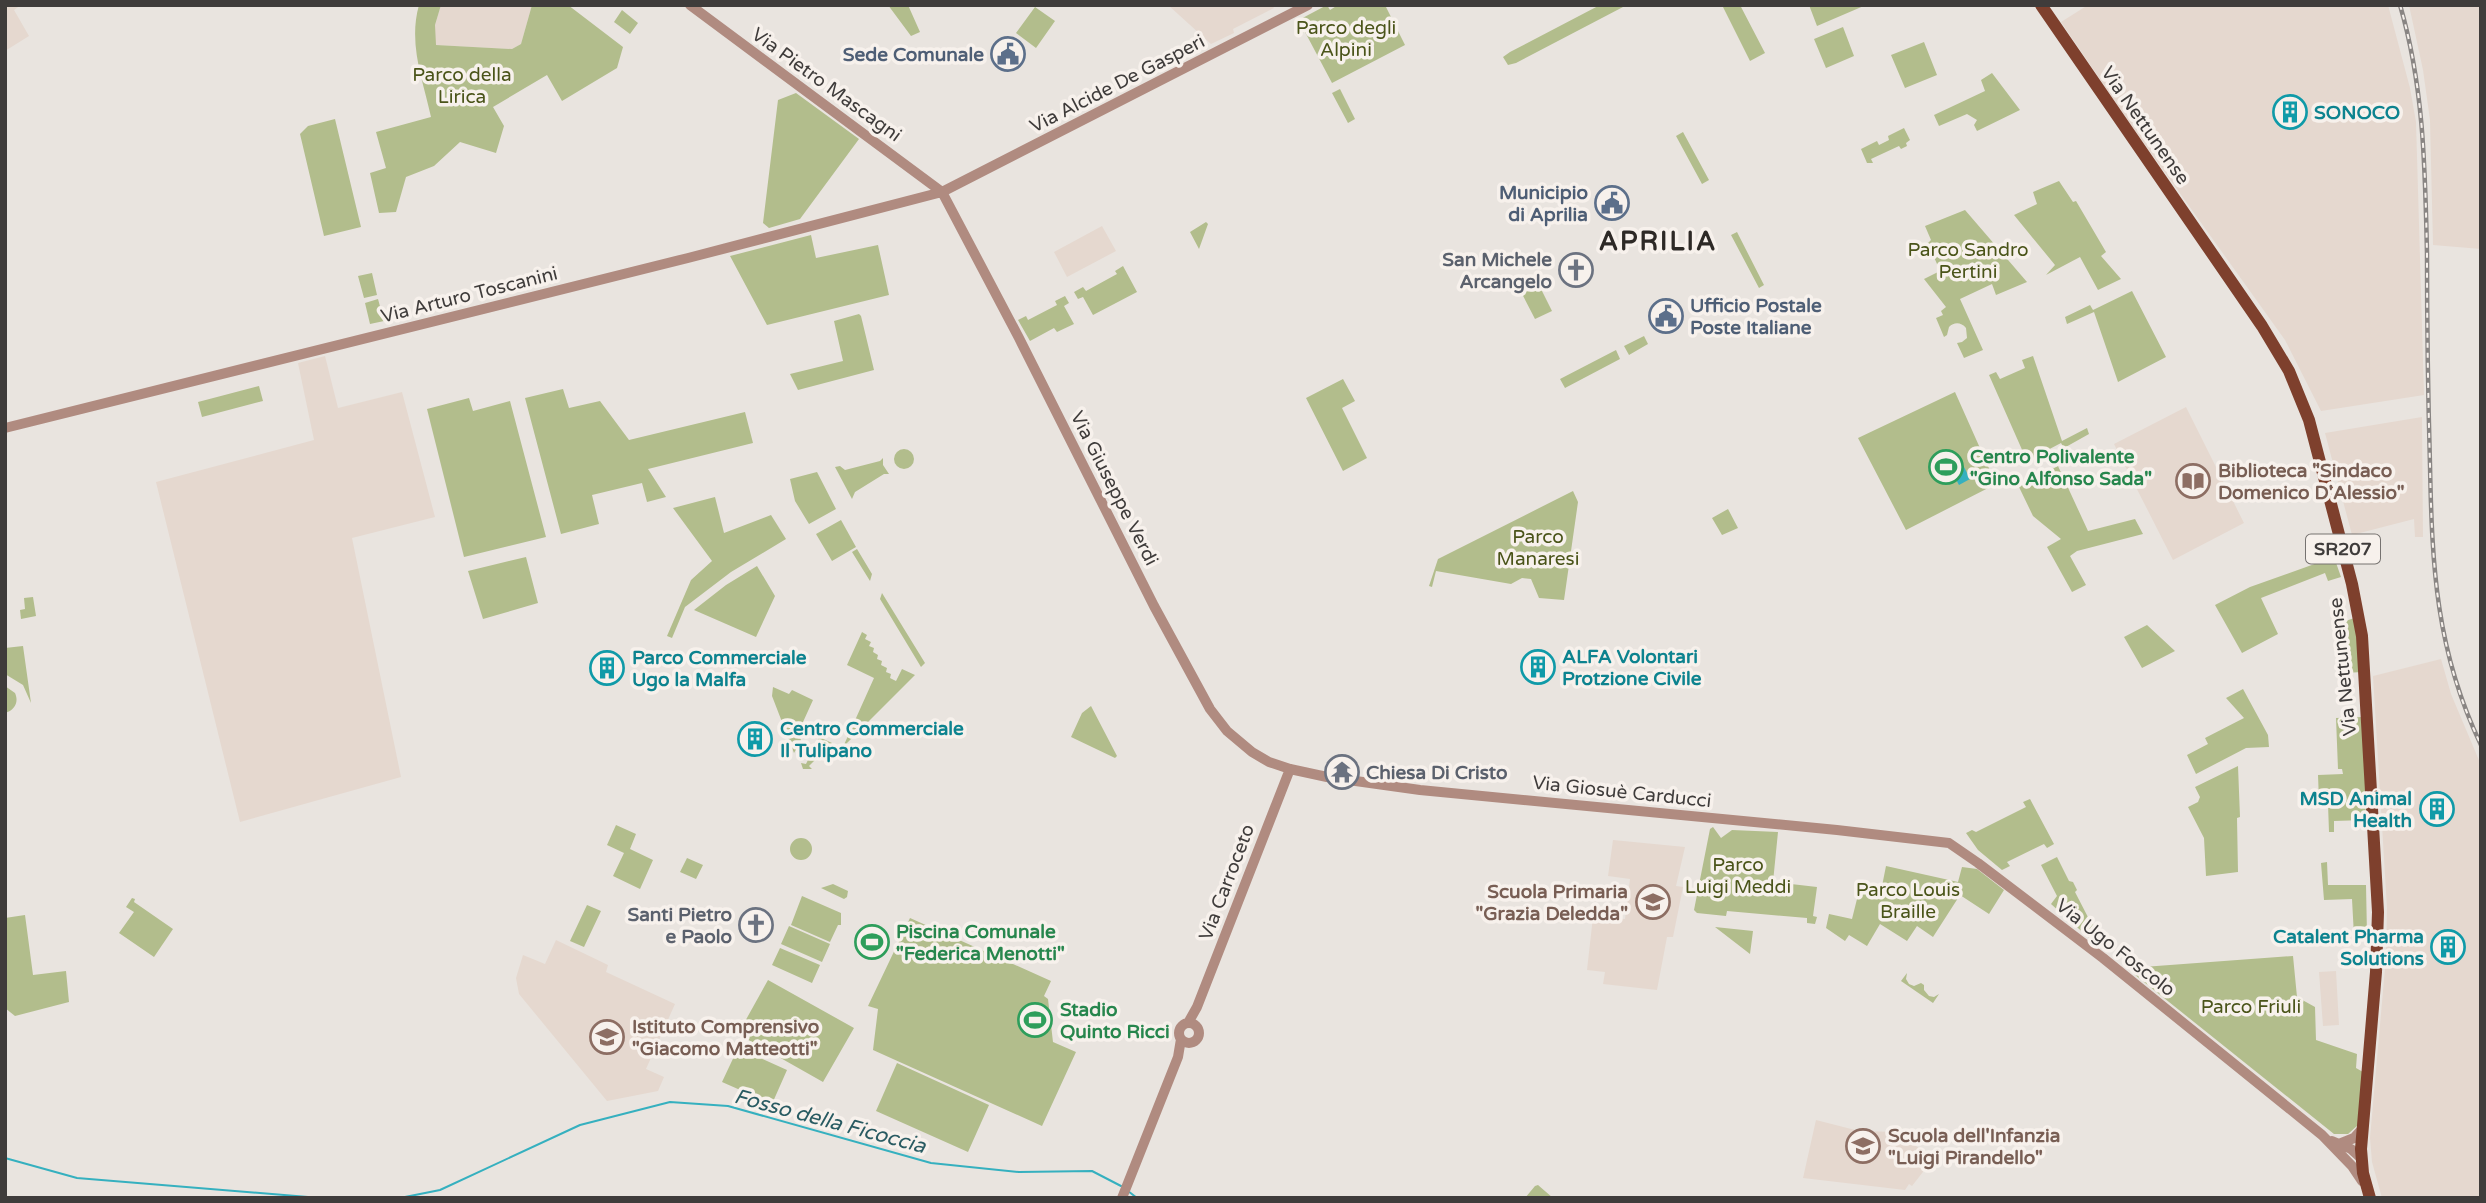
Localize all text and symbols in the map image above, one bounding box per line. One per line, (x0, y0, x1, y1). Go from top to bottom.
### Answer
park label: Parco degli Alpini (1296, 17, 1396, 61)
street label: Via Pietro Mascagni (747, 23, 905, 146)
street label: Via Alcide De Gasperi (1026, 30, 1209, 138)
public building icon: Sede Comunale (989, 35, 1027, 73)
place label: Sede Comunale (843, 44, 984, 66)
street label: Via Nettunense (2096, 62, 2194, 189)
park label: Parco della Lirica (412, 64, 512, 108)
building icon: SONOCO (2271, 93, 2309, 131)
place label: SONOCO (2314, 102, 2400, 124)
place label: Municipio di Aprilia (1499, 182, 1588, 227)
public building icon: Municipio di Aprilia (1593, 184, 1631, 222)
district label: APRILIA (1599, 226, 1717, 257)
park label: Parco Sandro Pertini (1908, 239, 2028, 283)
place label: San Michele Arcangelo (1442, 249, 1552, 294)
church icon: San Michele Arcangelo (1557, 251, 1595, 289)
street label: Via Arturo Toscanini (379, 262, 560, 328)
place label: Ufficio Postale Poste Italiane (1690, 295, 1822, 339)
public building icon: Ufficio Postale Poste Italiane (1647, 297, 1685, 335)
street label: Via Giuseppe Verdi (1066, 408, 1163, 569)
place label: Centro Polivalente "Gino Alfonso Sada" (1970, 446, 2152, 490)
sports icon: Centro Polivalente "Gino Alfonso Sada" (1927, 448, 1965, 486)
place label: Biblioteca "Sindaco Domenico D'Alessio" (2218, 460, 2405, 504)
library icon: Biblioteca "Sindaco Domenico D'Alessio" (2174, 462, 2212, 500)
park label: Parco Manaresi (1497, 526, 1579, 570)
road number: SR207 (2306, 534, 2380, 564)
street label: Via Nettunense (2325, 597, 2361, 737)
place label: ALFA Volontari Protzione Civile (1562, 646, 1702, 690)
place label: Parco Commerciale Ugo la Malfa (632, 647, 807, 692)
building icon: ALFA Volontari Protzione Civile (1519, 648, 1557, 686)
building icon: Parco Commerciale Ugo la Malfa (588, 649, 626, 687)
place label: Centro Commerciale Il Tulipano (780, 718, 964, 763)
building icon: Centro Commerciale Il Tulipano (736, 720, 774, 758)
temple icon: Chiesa Di Cristo (1323, 753, 1361, 791)
place label: Chiesa Di Cristo (1366, 762, 1508, 784)
street label: Via Giosuè Carducci (1531, 772, 1712, 812)
place label: MSD Animal Health (2300, 788, 2412, 832)
building icon: MSD Animal Health (2418, 790, 2456, 828)
street label: Via Carroceto (1195, 821, 1259, 944)
park label: Parco Luigi Meddi (1685, 854, 1791, 898)
park label: Parco Louis Braille (1856, 879, 1960, 923)
place label: Scuola Primaria "Grazia Deledda" (1475, 881, 1628, 925)
school or university icon: Scuola Primaria "Grazia Deledda" (1634, 883, 1672, 921)
street label: Via Ugo Foscolo (2051, 894, 2179, 1001)
place label: Santi Pietro e Paolo (627, 904, 732, 948)
church icon: Santi Pietro e Paolo (737, 906, 775, 944)
place label: Piscina Comunale "Federica Menotti" (896, 921, 1065, 965)
sports icon: Piscina Comunale "Federica Menotti" (853, 923, 891, 961)
place label: Catalent Pharma Solutions (2273, 926, 2424, 970)
building icon: Catalent Pharma Solutions (2429, 928, 2467, 966)
park label: Parco Friuli (2201, 996, 2301, 1018)
place label: Stadio Quinto Ricci (1060, 999, 1170, 1043)
sports icon: Stadio Quinto Ricci (1016, 1001, 1054, 1039)
place label: Istituto Comprensivo "Giacomo Matteotti" (632, 1016, 819, 1060)
school or university icon: Istituto Comprensivo "Giacomo Matteotti" (588, 1018, 626, 1056)
water label: Fosso della Ficoccia (732, 1084, 929, 1159)
place label: Scuola dell'Infanzia "Luigi Pirandello" (1888, 1125, 2060, 1170)
school or university icon: Scuola dell'Infanzia "Luigi Pirandello" (1844, 1127, 1882, 1165)

